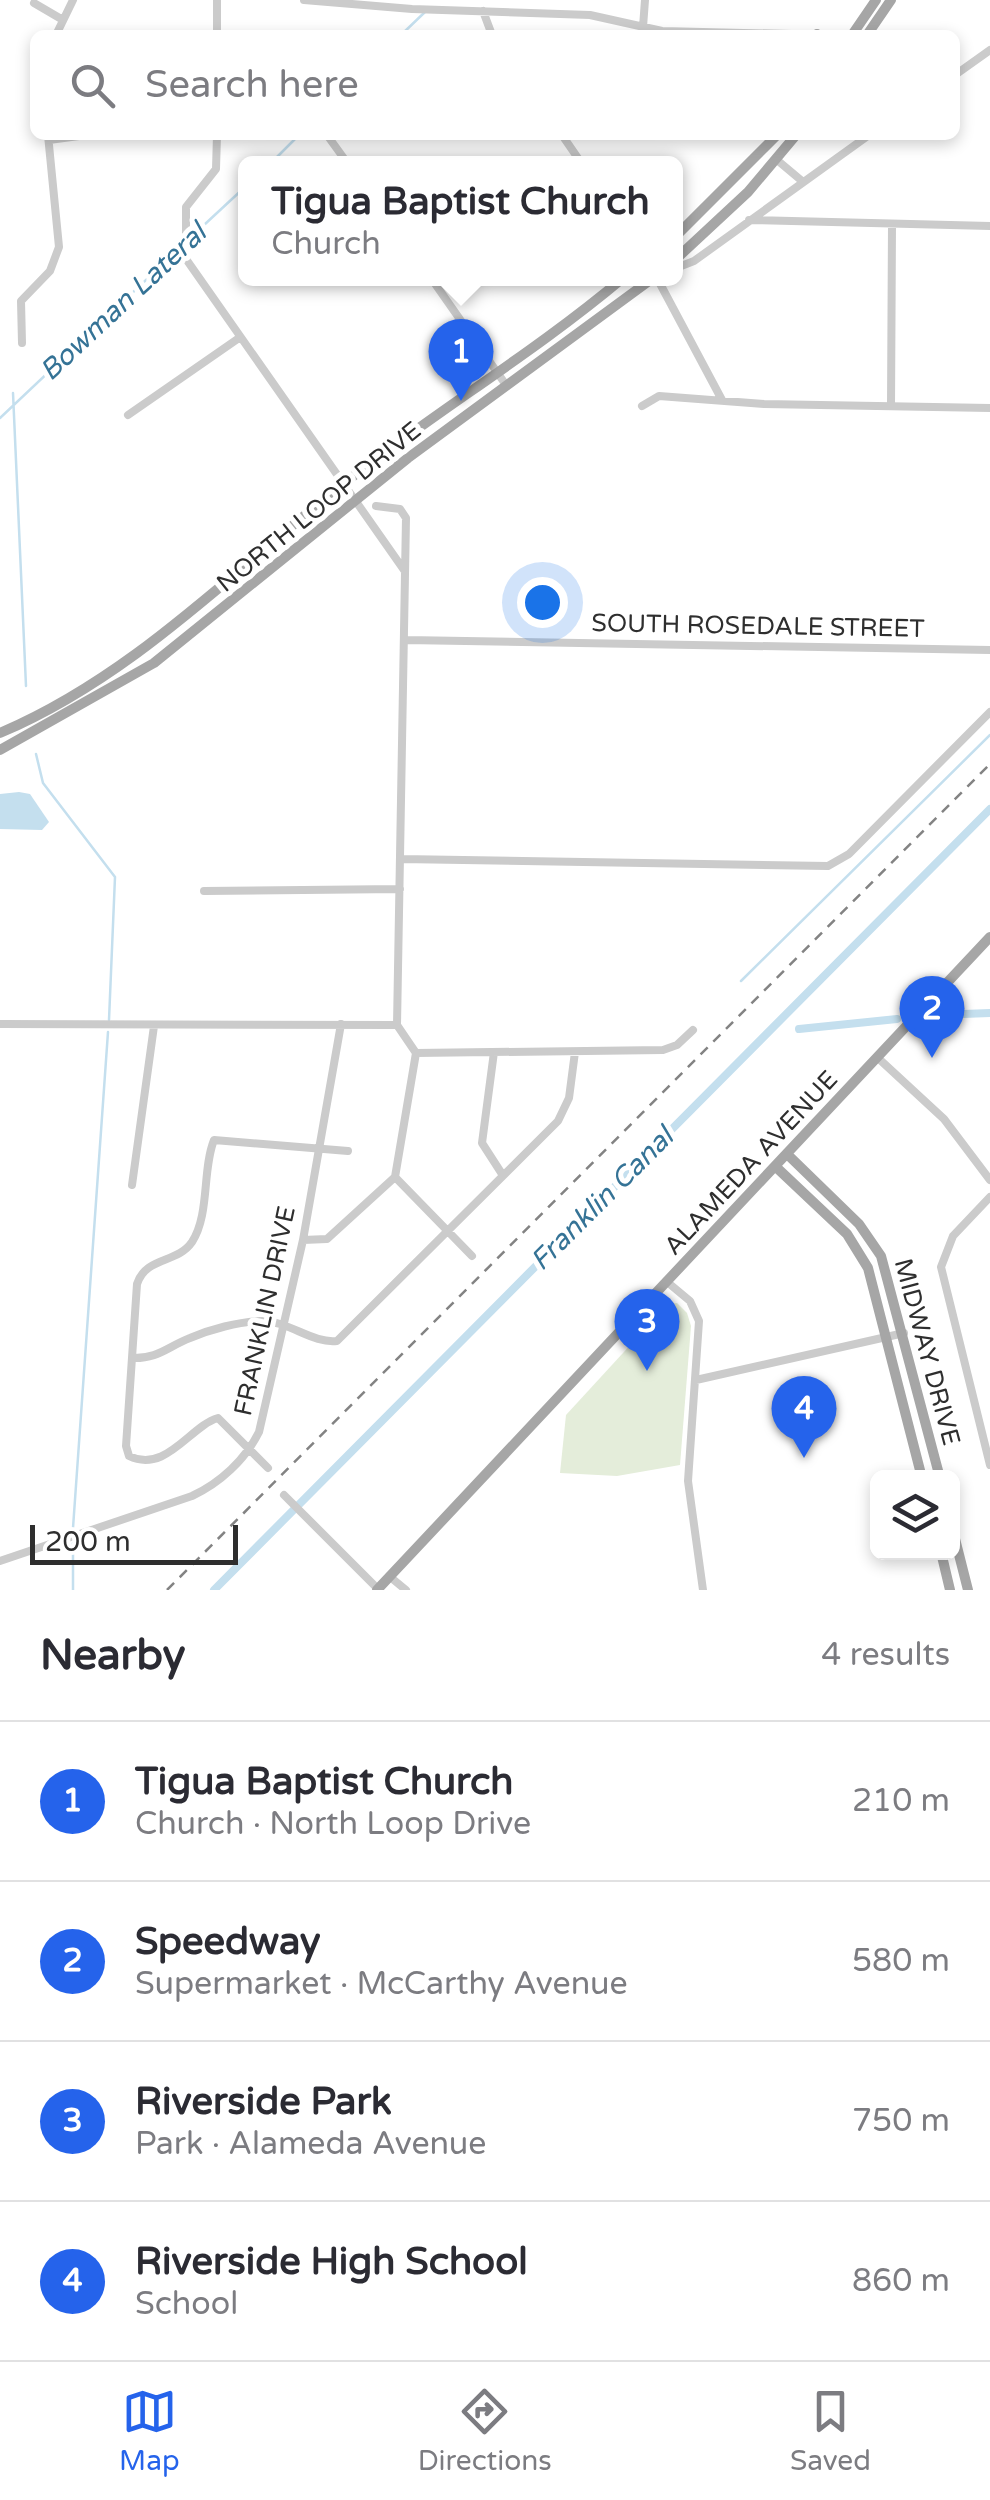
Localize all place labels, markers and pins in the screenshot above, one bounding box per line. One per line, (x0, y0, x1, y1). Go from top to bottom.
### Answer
pin: 1 (428, 318, 494, 401)
pin: 2 (900, 976, 964, 1058)
pin: 3 (614, 1288, 680, 1371)
pin: 4 (772, 1376, 836, 1458)

